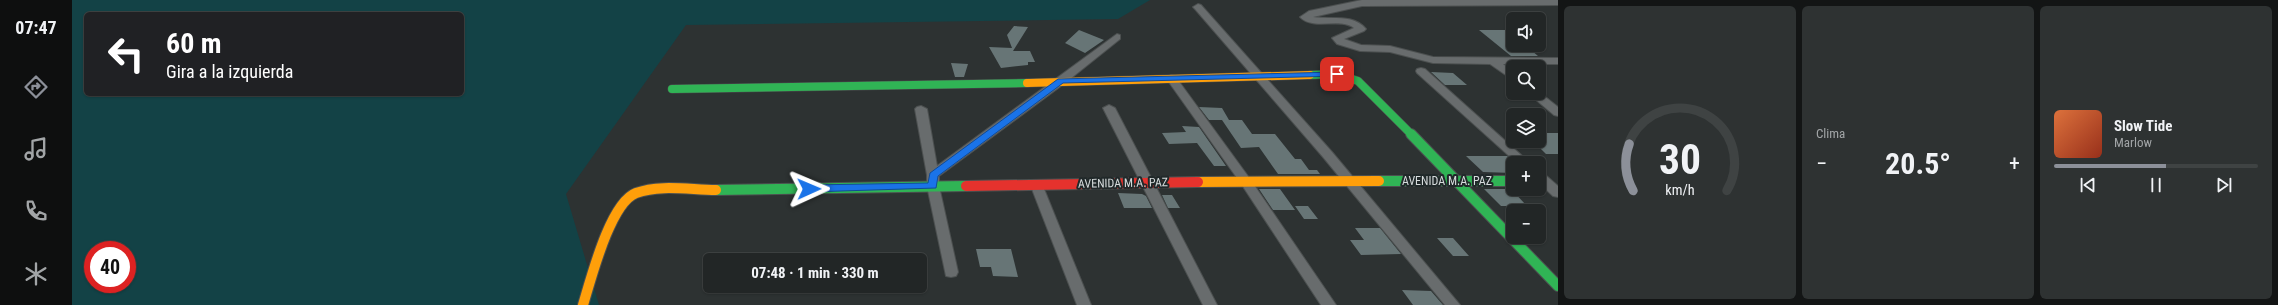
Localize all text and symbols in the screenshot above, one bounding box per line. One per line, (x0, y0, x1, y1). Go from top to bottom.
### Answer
map controls (1506, 12, 1546, 244)
button: sound (1506, 12, 1546, 52)
text: 07:47 (15, 17, 57, 38)
text: 60 m (166, 27, 222, 60)
icon: left (100, 28, 152, 80)
pin (1320, 57, 1354, 91)
button: search (1506, 60, 1546, 100)
text: Gira a la izquierda (166, 61, 293, 82)
icon: arrive (1326, 63, 1348, 85)
icon: directions (22, 73, 50, 101)
button: layers (1506, 108, 1546, 148)
text: Slow Tide (2114, 117, 2172, 135)
text: Clima (1816, 126, 1845, 141)
text: 30 (1659, 134, 1701, 183)
icon: music (22, 135, 50, 163)
text: Marlow (2114, 135, 2152, 150)
text: 20.5° (1885, 146, 1951, 181)
text: − (1816, 151, 1827, 176)
text: + (2009, 151, 2020, 176)
button: + (1506, 156, 1546, 196)
position arrow (788, 168, 830, 210)
street label: AVENIDA M.A. PAZ (1402, 174, 1492, 188)
icon: previous (2077, 174, 2099, 196)
icon: pause (2145, 174, 2167, 196)
icon: next (2213, 174, 2235, 196)
street label: AVENIDA M.A. PAZ (1078, 175, 1168, 191)
text: km/h (1665, 181, 1695, 197)
icon: phone (22, 197, 50, 225)
button: − (1506, 204, 1546, 244)
speed limit sign: 40 (84, 241, 136, 293)
icon: climate (22, 260, 50, 288)
text: 07:48 · 1 min · 330 m (751, 264, 879, 282)

